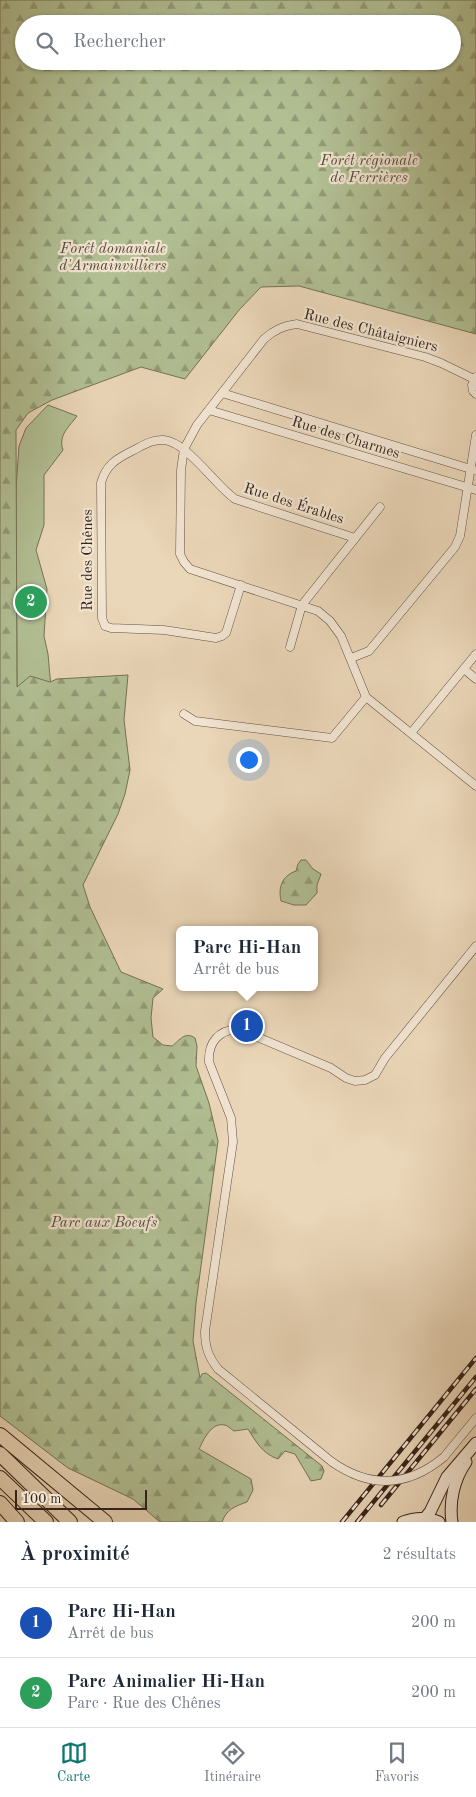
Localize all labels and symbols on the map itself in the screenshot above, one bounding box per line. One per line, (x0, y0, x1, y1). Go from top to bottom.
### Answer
park label: Forêt régionale de Ferrières (319, 154, 418, 186)
park label: Forêt domaniale d'Armainvilliers (59, 242, 167, 274)
street label: Rue des Châtaigniers (302, 308, 439, 355)
street label: Rue des Charmes (290, 415, 401, 462)
street label: Rue des Érables (242, 478, 346, 528)
street label: Rue des Chênes (81, 509, 96, 611)
pin: 2 (15, 583, 47, 621)
your location (236, 747, 262, 773)
pin: 1 (231, 1007, 263, 1045)
park label: Parc aux Boeufs (50, 1216, 157, 1231)
scale bar (15, 1487, 148, 1510)

